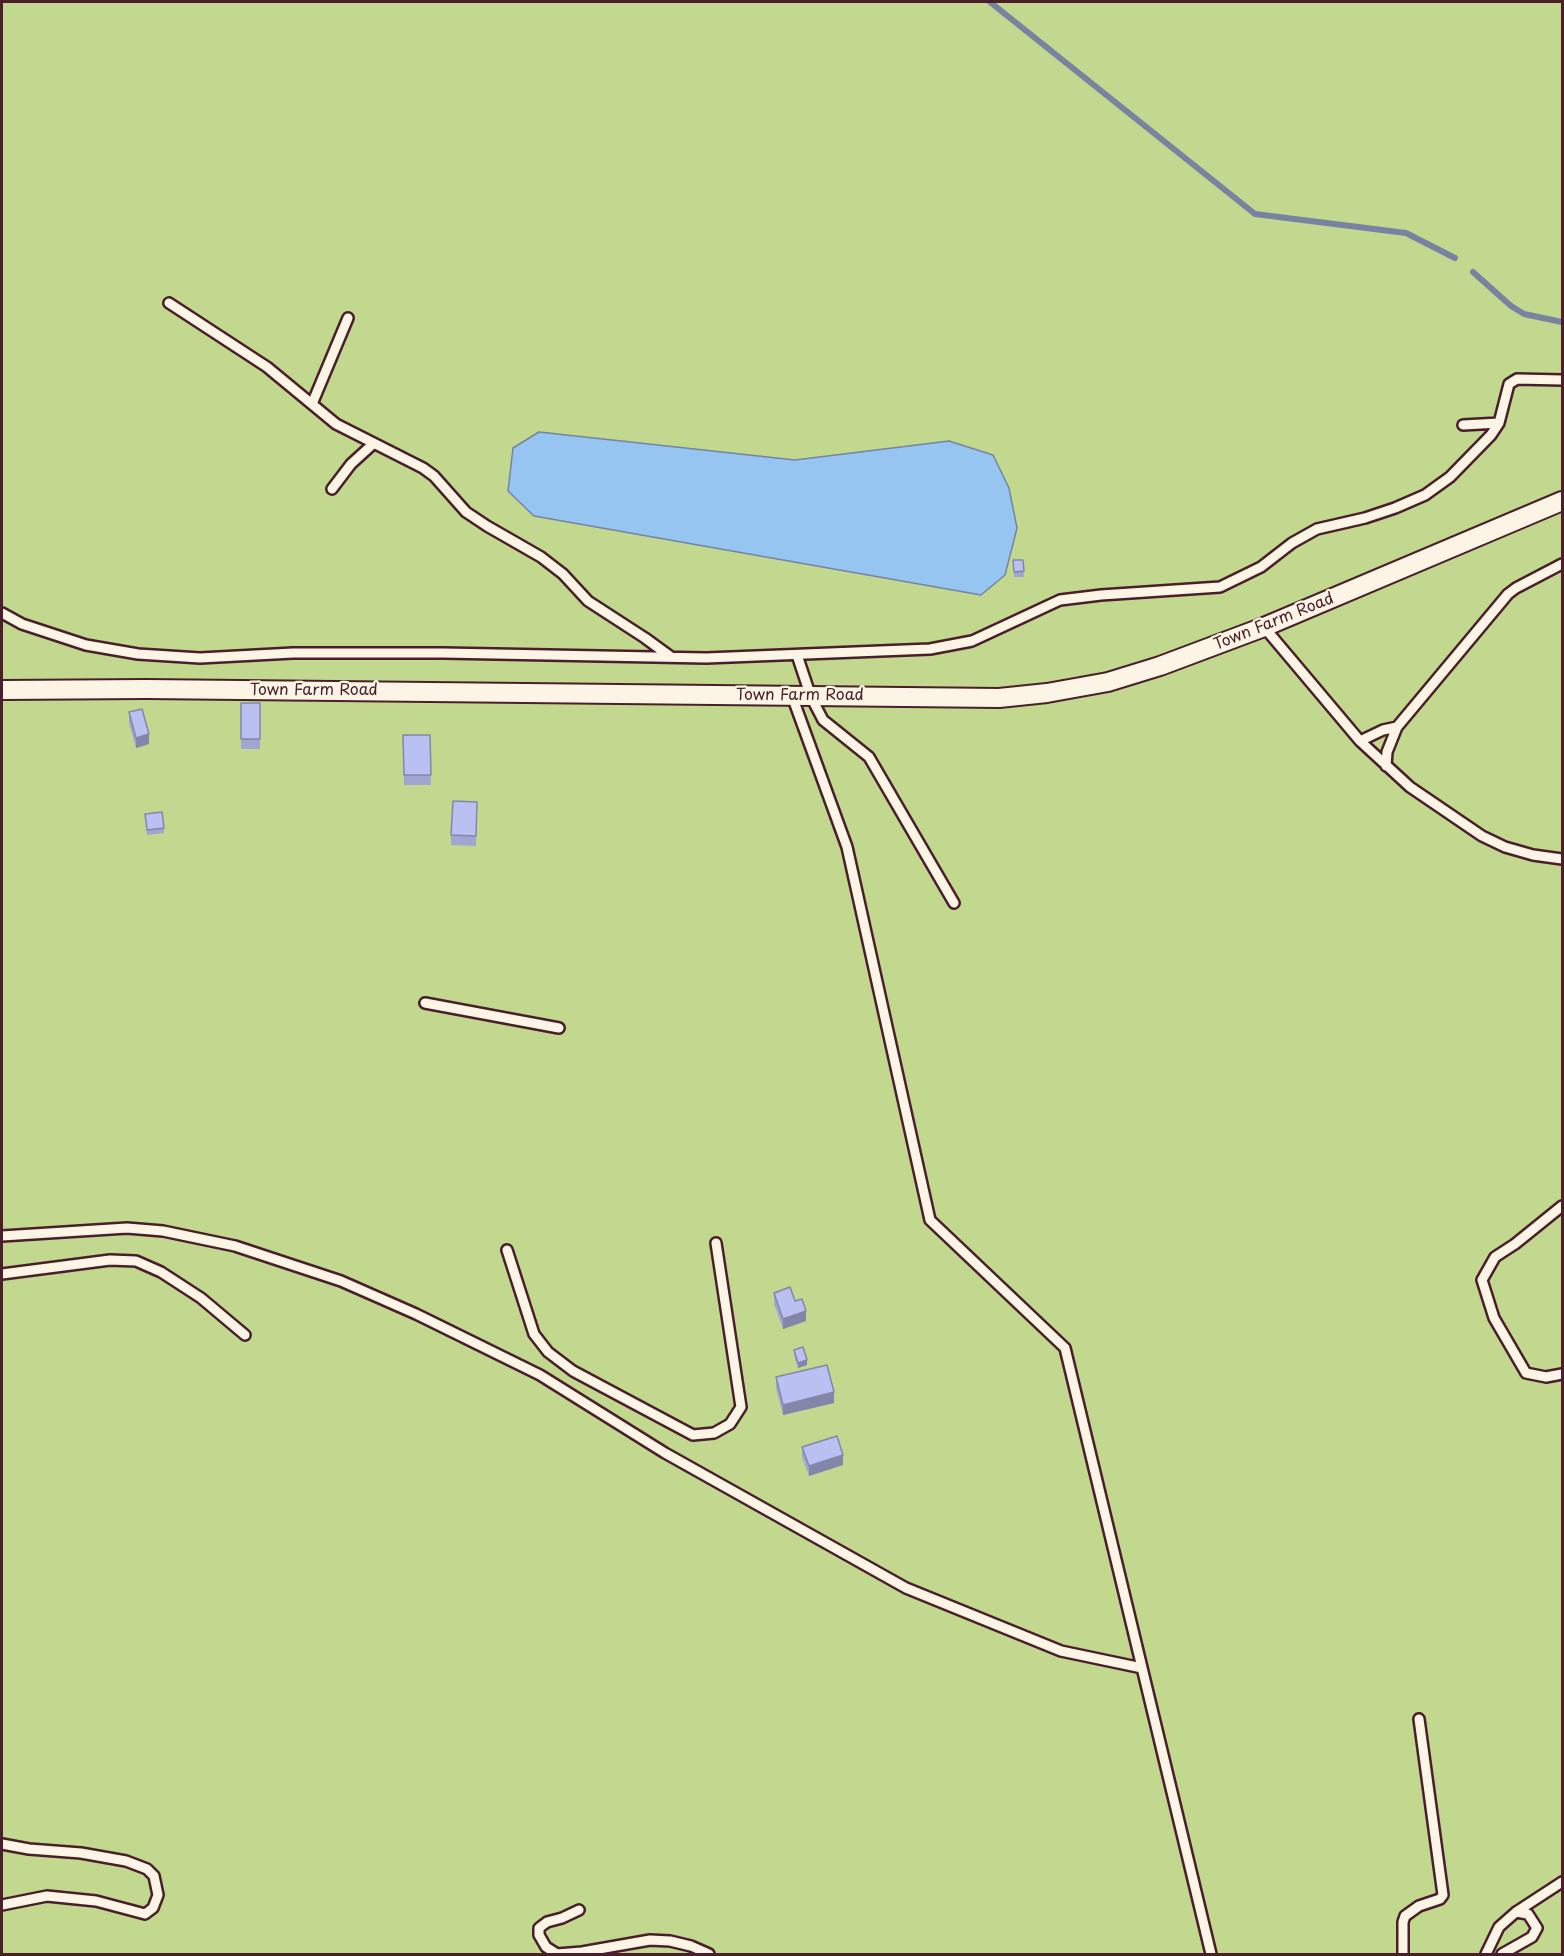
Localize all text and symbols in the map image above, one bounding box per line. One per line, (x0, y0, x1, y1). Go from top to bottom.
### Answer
street label: Town Farm Road (1211, 589, 1337, 655)
street label: Town Farm Road (250, 681, 378, 701)
street label: Town Farm Road (736, 686, 864, 706)

